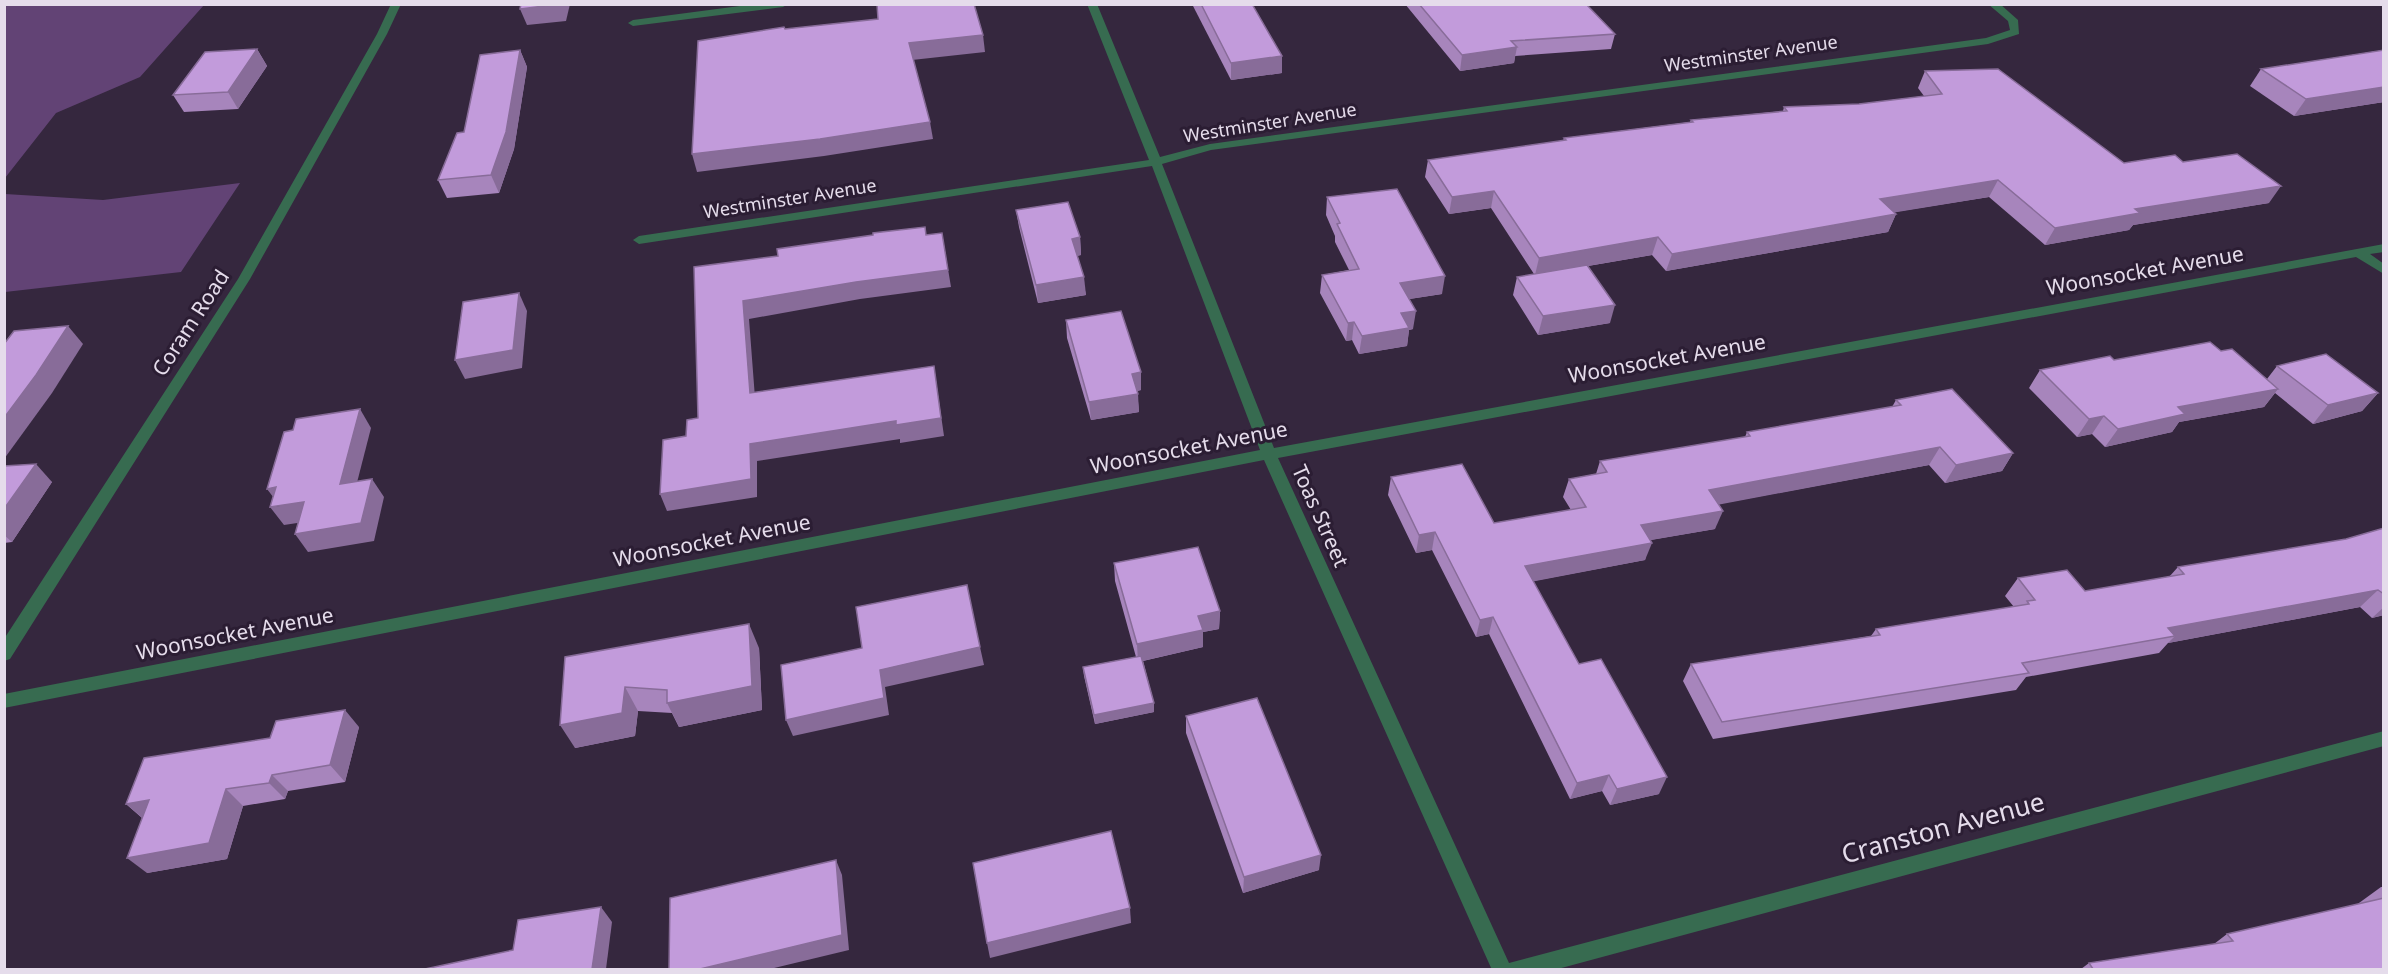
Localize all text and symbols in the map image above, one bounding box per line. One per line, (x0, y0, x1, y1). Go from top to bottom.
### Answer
street label: Westminster Avenue (1663, 29, 1839, 77)
street label: Westminster Avenue (1182, 96, 1358, 148)
street label: Westminster Avenue (702, 172, 878, 224)
street label: Woonsocket Avenue (2044, 239, 2246, 301)
street label: Coram Road (145, 264, 235, 381)
street label: Woonsocket Avenue (1566, 327, 1768, 389)
street label: Woonsocket Avenue (1088, 414, 1290, 480)
street label: Toas Street (1286, 460, 1356, 571)
street label: Woonsocket Avenue (611, 507, 813, 573)
street label: Woonsocket Avenue (134, 600, 336, 666)
street label: Cranston Avenue (1837, 783, 2048, 871)

